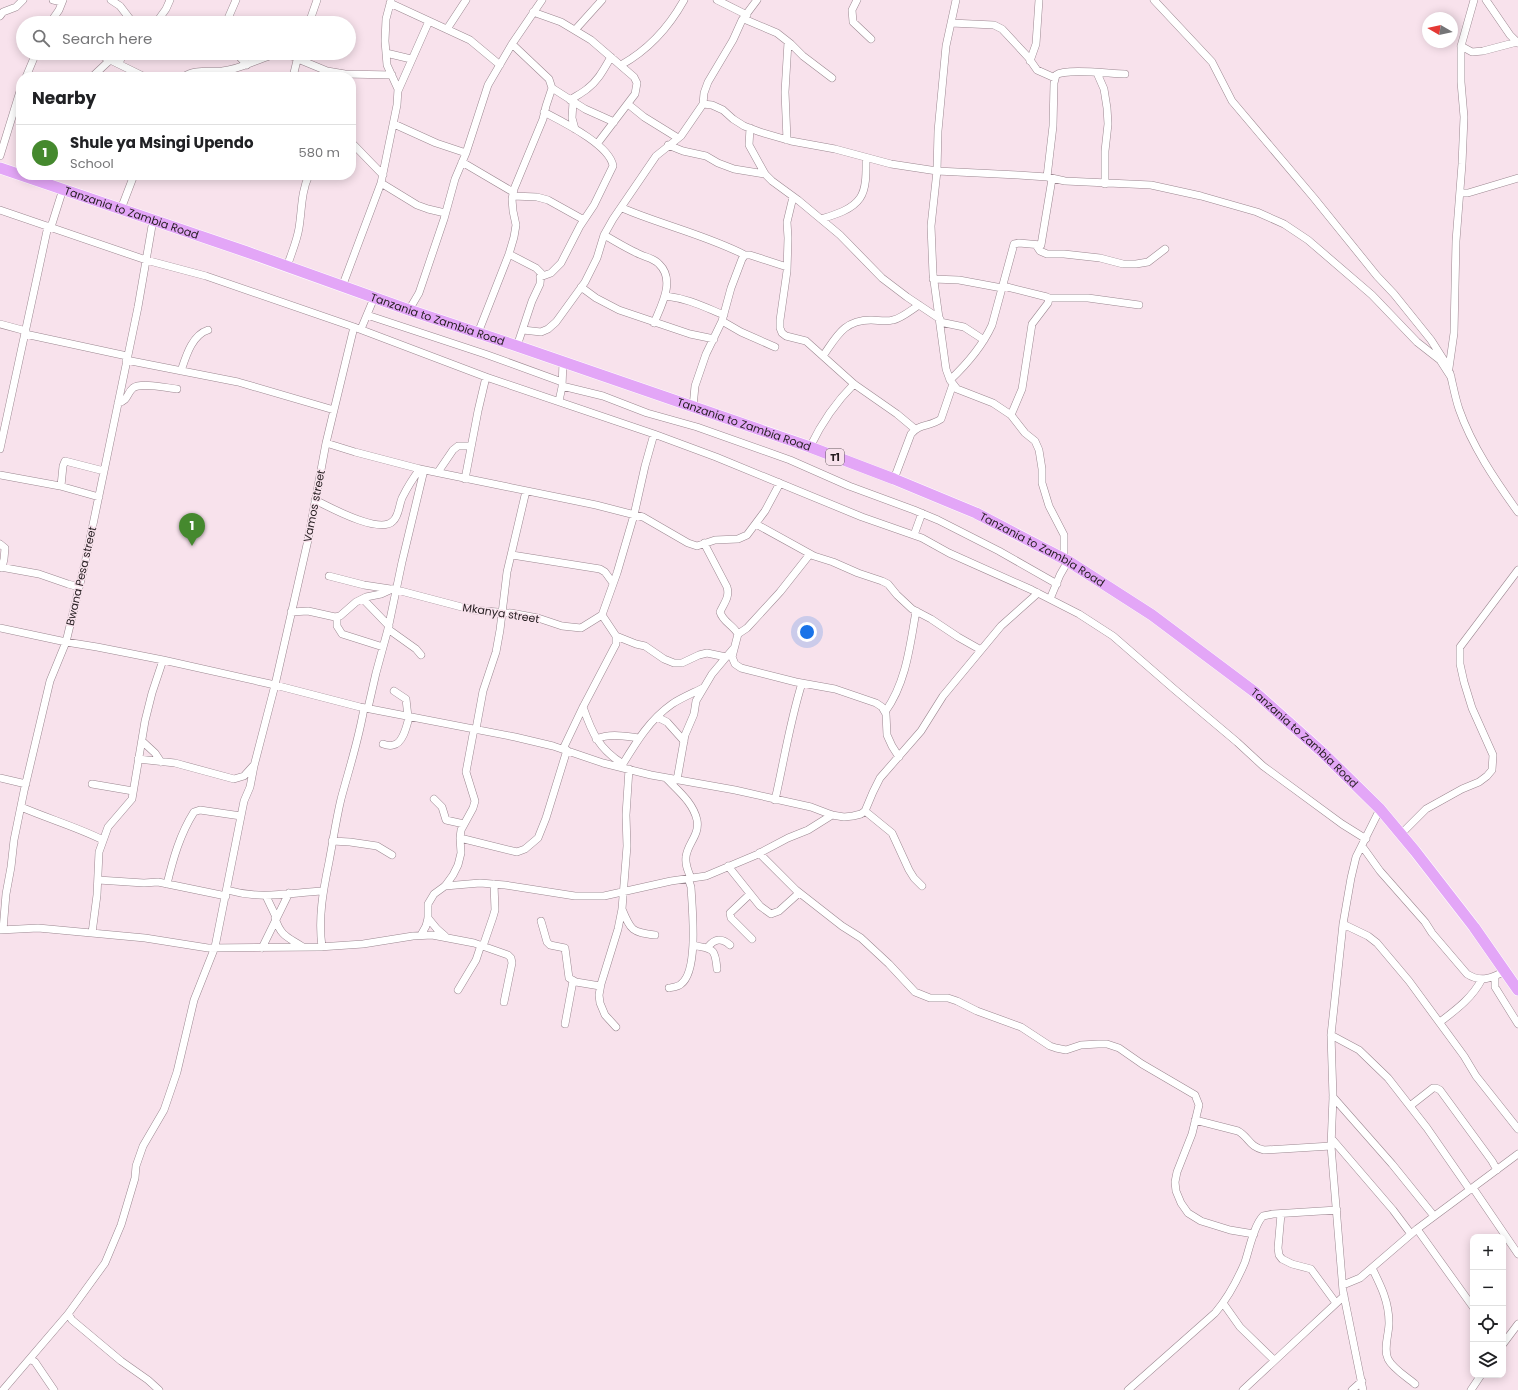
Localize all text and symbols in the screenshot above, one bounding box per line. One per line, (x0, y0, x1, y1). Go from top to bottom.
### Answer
north arrow (1422, 12, 1458, 48)
search box (16, 16, 356, 60)
icon: search (30, 27, 52, 49)
text: Search here (62, 28, 152, 49)
text: Nearby (32, 86, 96, 110)
text: Shule ya Msingi Upendo (70, 132, 253, 153)
text: 1 (43, 143, 47, 162)
text: 580 m (299, 143, 340, 162)
text: School (70, 154, 114, 173)
street label: Tanzania to Zambia Road (62, 182, 201, 243)
street label: Tanzania to Zambia Road (368, 289, 507, 349)
street label: Tanzania to Zambia Road (675, 394, 813, 455)
road number: T1 (826, 449, 844, 465)
street label: Vamos street (299, 468, 329, 544)
street label: Tanzania to Zambia Road (977, 508, 1108, 591)
pin: 1 (179, 513, 205, 546)
street label: Bwana Pesa street (62, 525, 100, 627)
street label: Mkanya street (461, 599, 541, 627)
your location (797, 622, 817, 642)
street label: Tanzania to Zambia Road (1248, 684, 1362, 791)
map controls (1470, 1234, 1506, 1378)
button: + (1470, 1234, 1506, 1270)
button: − (1470, 1270, 1506, 1306)
button: locate (1470, 1306, 1506, 1342)
button: layers (1470, 1342, 1506, 1378)

